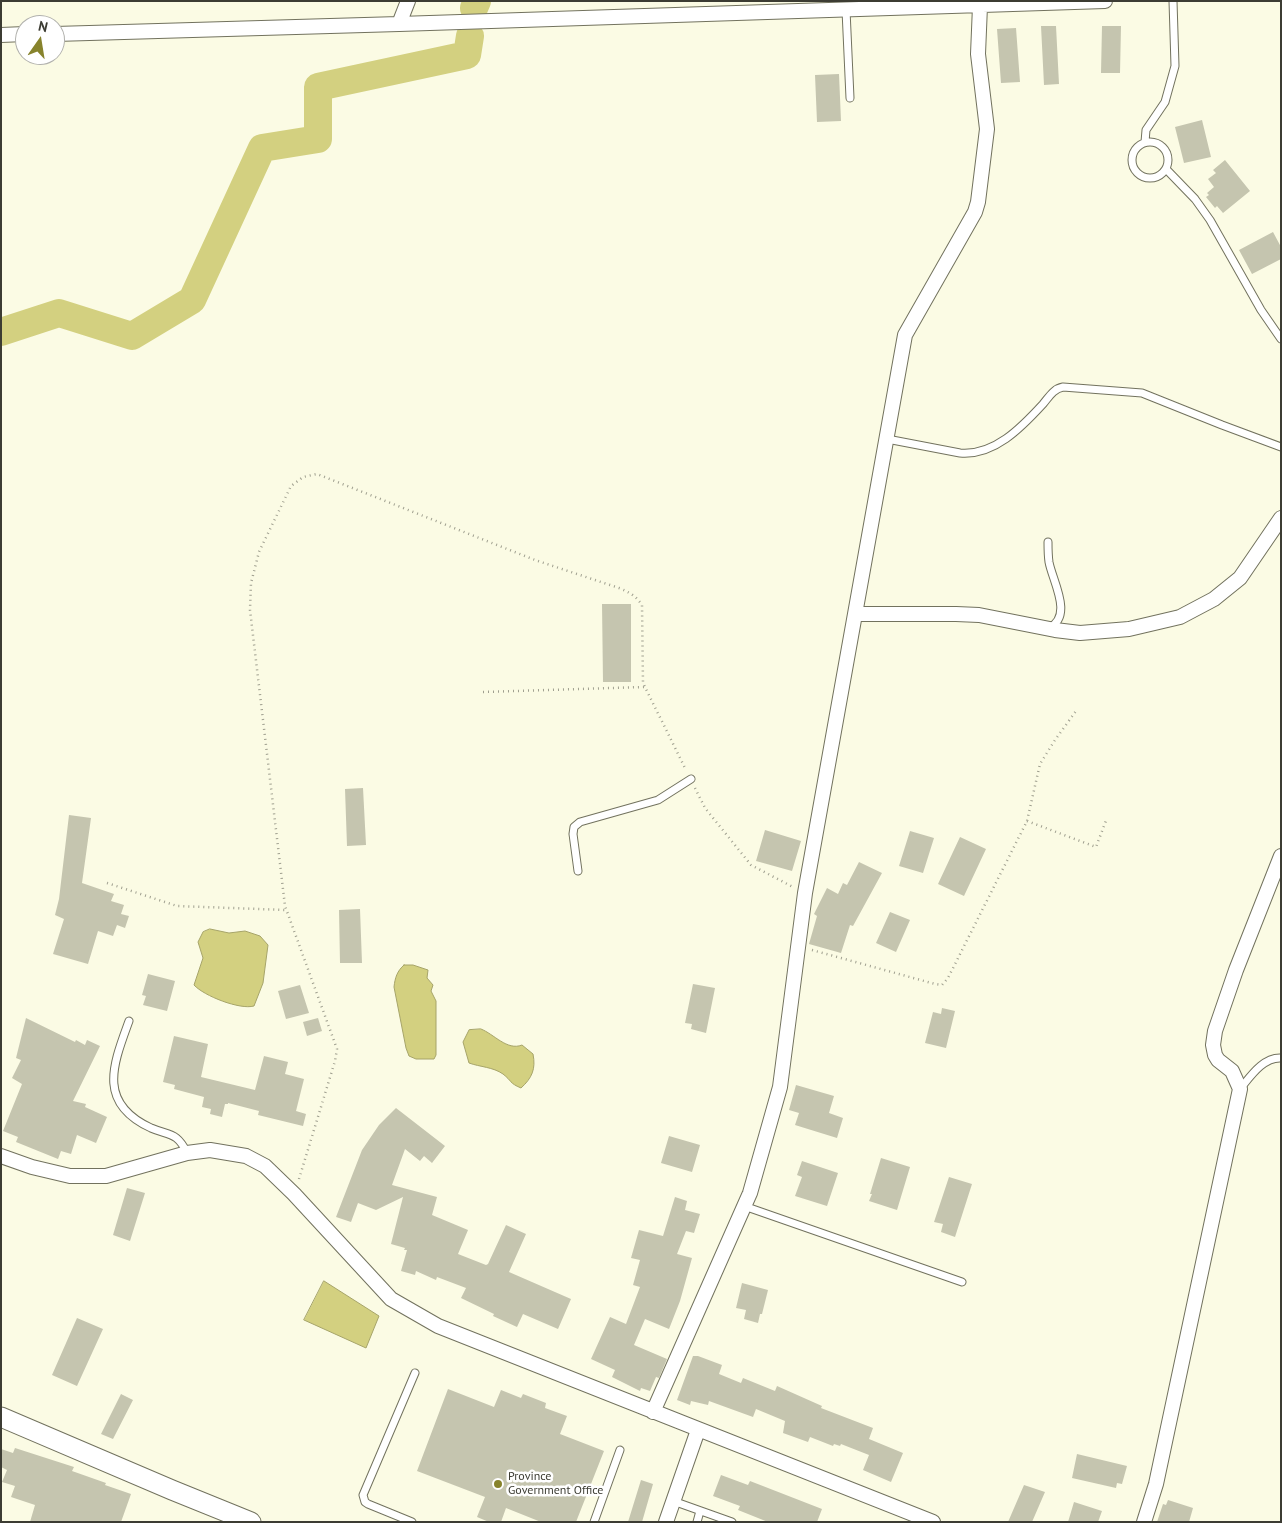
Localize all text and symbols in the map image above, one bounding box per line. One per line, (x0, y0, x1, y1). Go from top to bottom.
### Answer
north arrow (15, 15, 65, 65)
text: N (37, 17, 50, 36)
place label: Province Government Office (508, 1470, 603, 1498)
marker: Province Government Office (492, 1478, 504, 1490)

